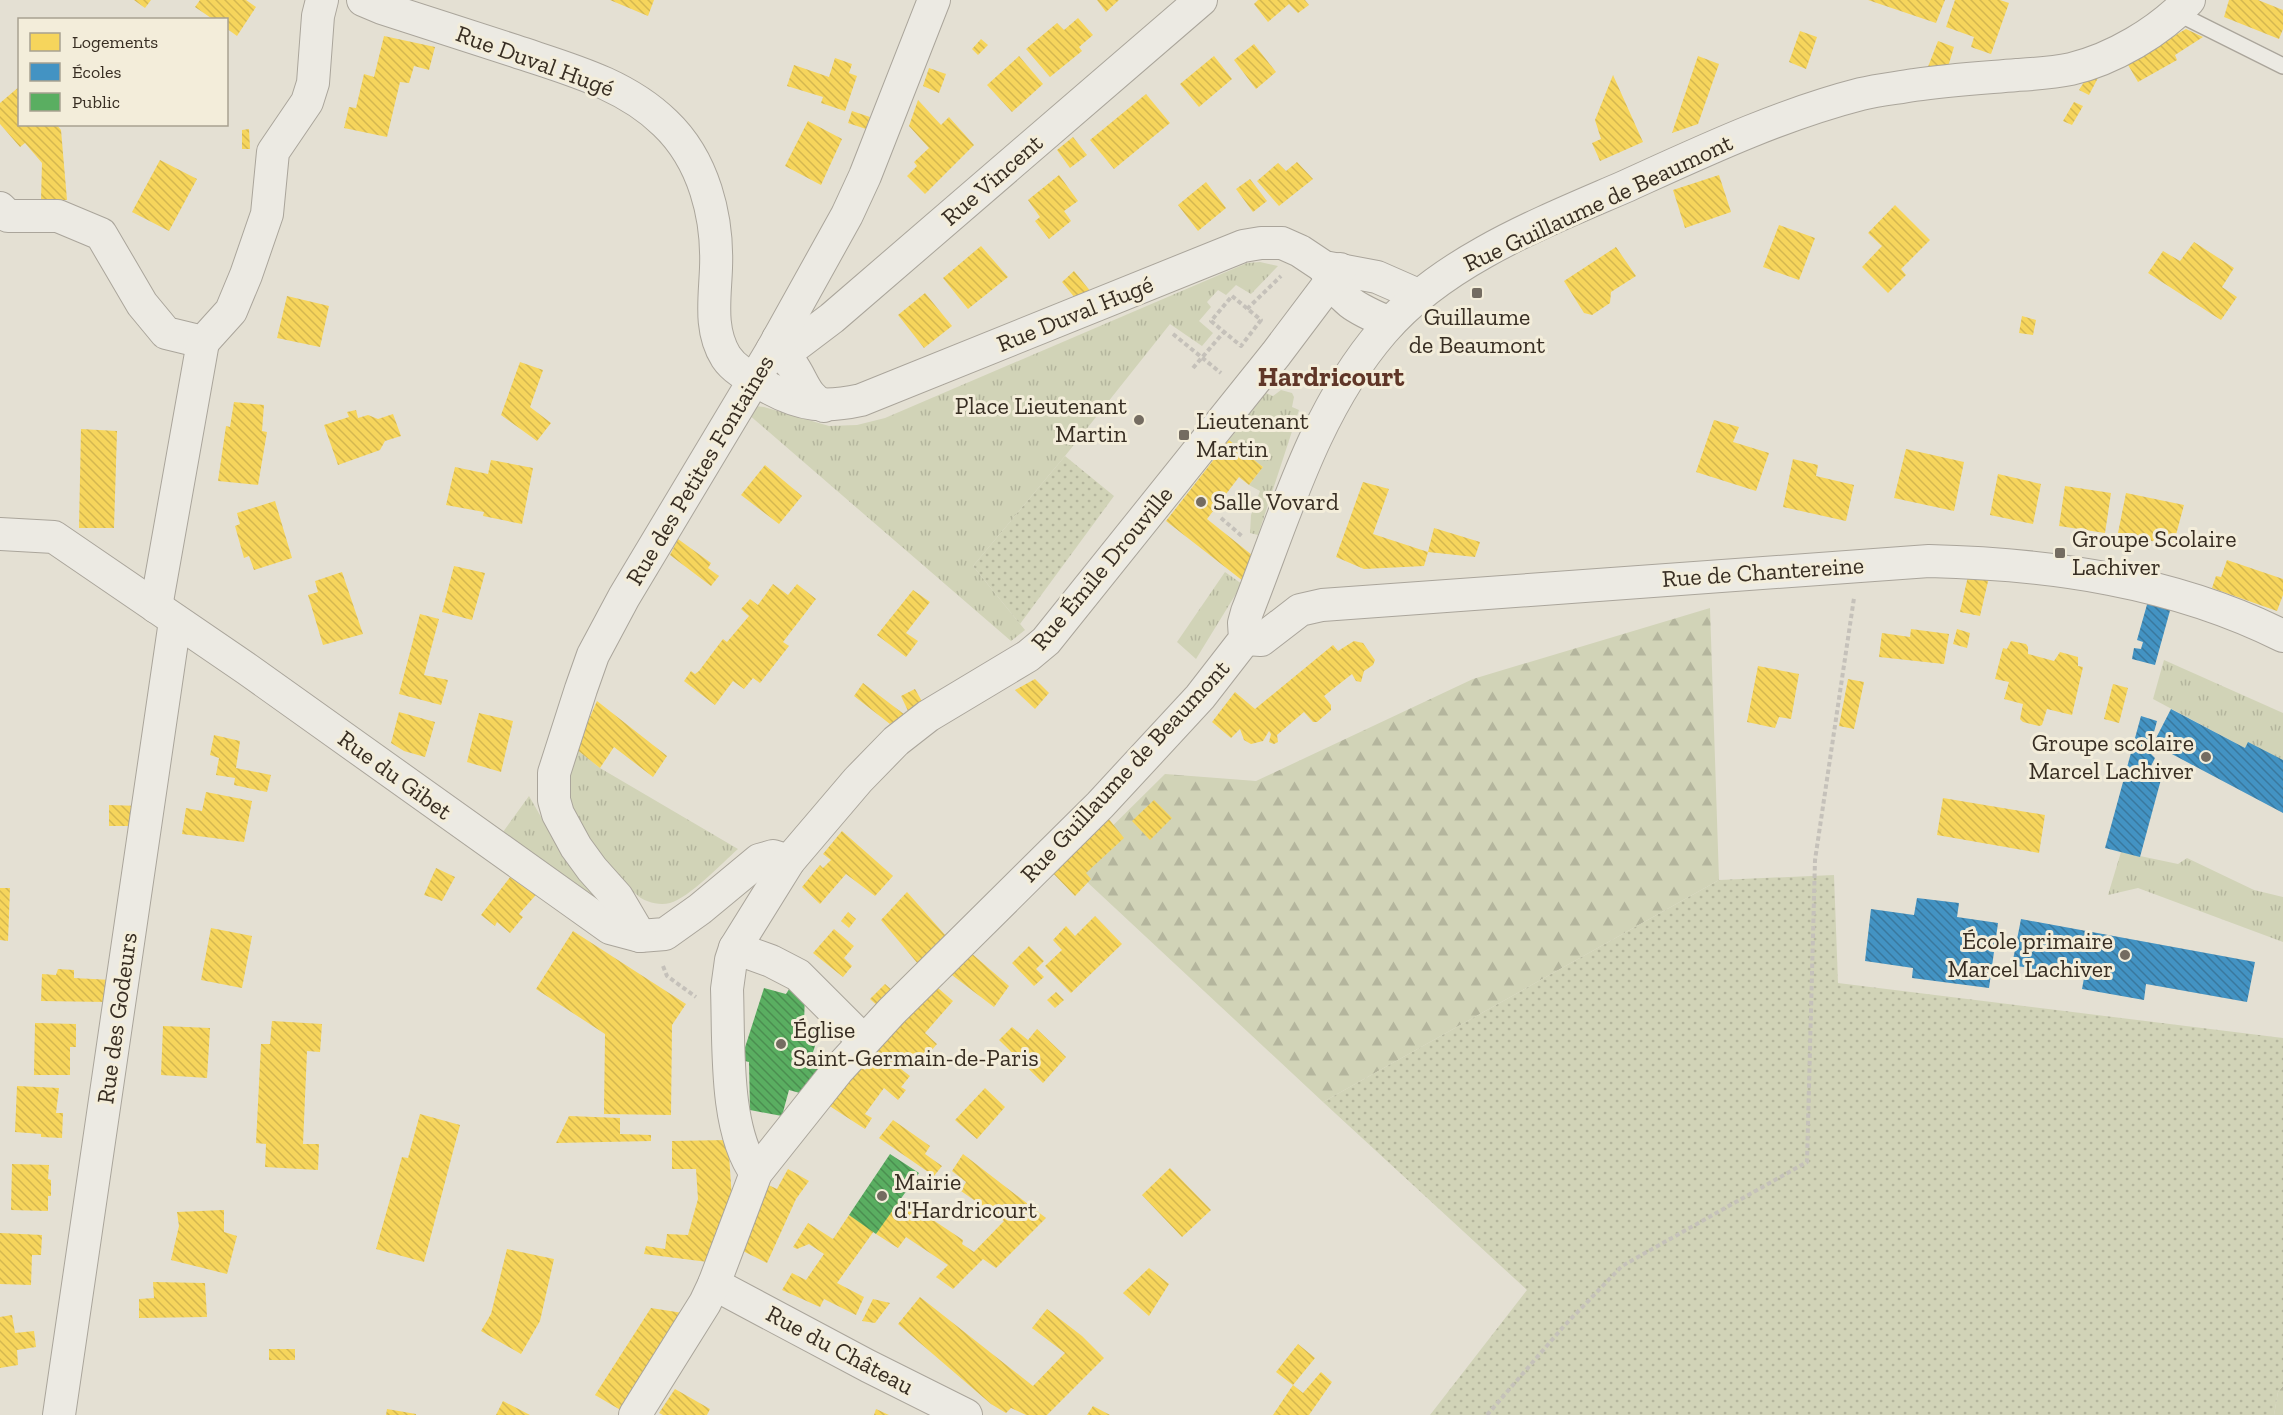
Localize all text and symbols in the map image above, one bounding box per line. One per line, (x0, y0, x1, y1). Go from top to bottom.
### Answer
legend (18, 18, 228, 126)
street label: Rue Duval Hugé (452, 18, 618, 103)
text: Logements (72, 31, 158, 53)
text: Écoles (72, 61, 121, 83)
text: Public (72, 91, 120, 113)
street label: Rue Guillaume de Beaumont (1459, 127, 1737, 278)
street label: Rue Vincent (935, 128, 1048, 231)
street label: Rue Duval Hugé (992, 269, 1157, 358)
marker: Guillaume de Beaumont (1470, 286, 1484, 300)
place label: Guillaume de Beaumont (1409, 302, 1545, 359)
street label: Rue des Petites Fontaines (619, 349, 780, 590)
district label: Hardricourt (1258, 361, 1405, 393)
place label: Place Lieutenant Martin (955, 391, 1127, 448)
place label: Lieutenant Martin (1196, 406, 1309, 463)
marker: Place Lieutenant Martin (1132, 413, 1146, 427)
marker: Lieutenant Martin (1177, 428, 1191, 442)
street label: Rue Émile Drouville (1025, 480, 1179, 656)
place label: Salle Vovard (1213, 487, 1339, 516)
marker: Salle Vovard (1194, 495, 1208, 509)
place label: Groupe Scolaire Lachiver (2072, 524, 2237, 581)
marker: Groupe Scolaire Lachiver (2053, 546, 2067, 560)
street label: Rue de Chantereine (1661, 550, 1865, 593)
street label: Rue Guillaume de Beaumont (1014, 653, 1235, 888)
street label: Rue du Gibet (333, 724, 458, 826)
place label: Groupe scolaire Marcel Lachiver (2028, 728, 2194, 785)
marker: Groupe scolaire Marcel Lachiver (2199, 750, 2213, 764)
place label: École primaire Marcel Lachiver (1947, 926, 2113, 983)
street label: Rue des Godeurs (90, 930, 143, 1106)
marker: École primaire Marcel Lachiver (2118, 948, 2132, 962)
place label: Église Saint-Germain-de-Paris (793, 1015, 1039, 1072)
marker: Église Saint-Germain-de-Paris (774, 1037, 788, 1051)
place label: Mairie d'Hardricourt (894, 1167, 1037, 1224)
marker: Mairie d'Hardricourt (875, 1189, 889, 1203)
street label: Rue du Château (762, 1299, 919, 1401)

